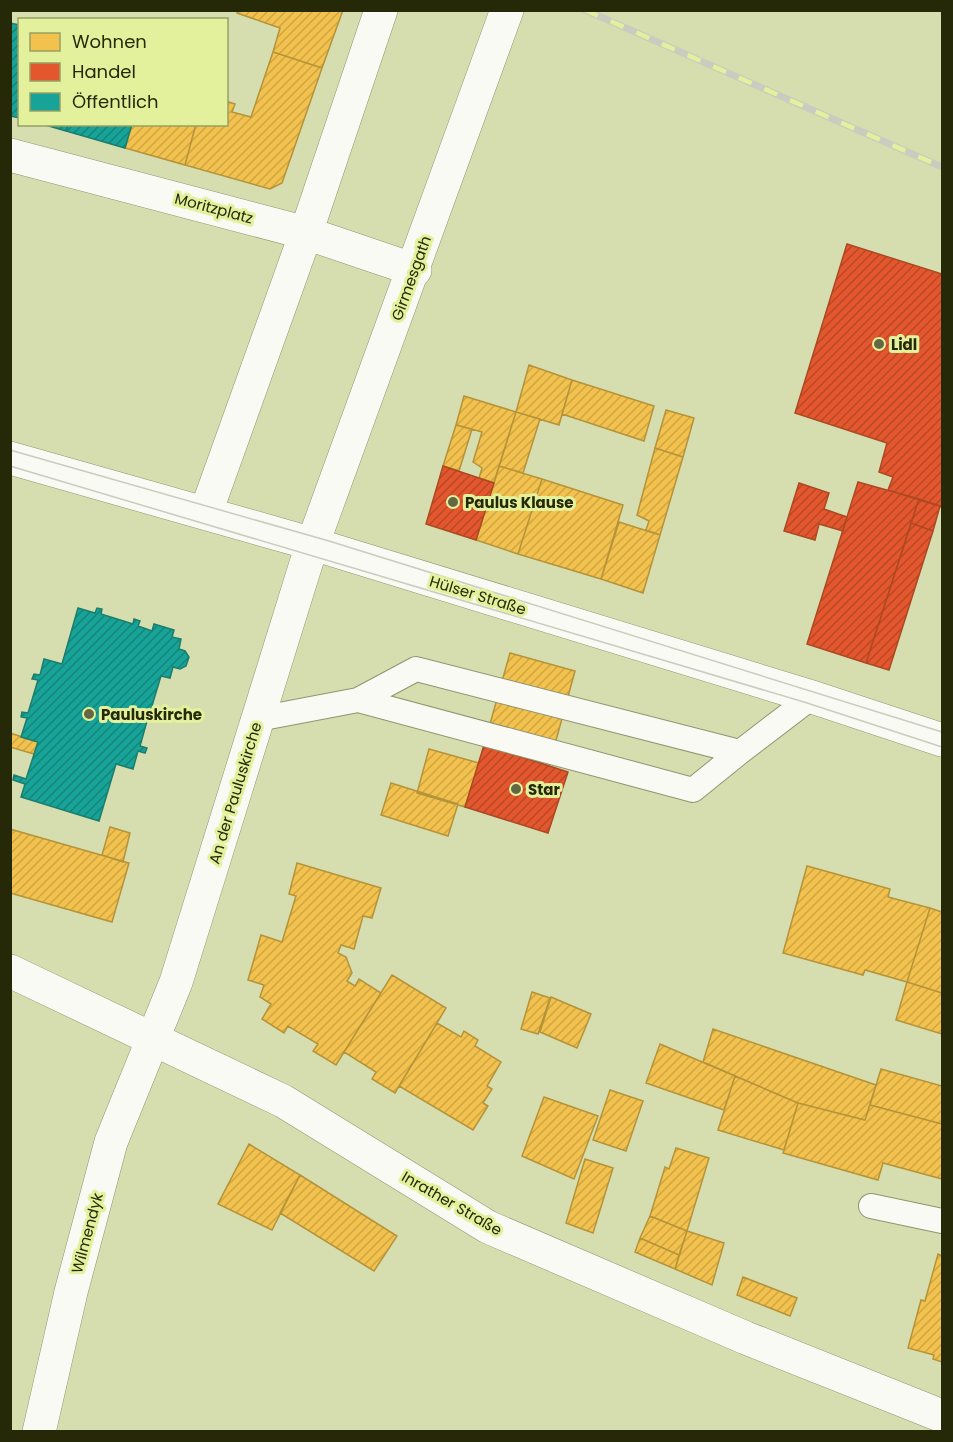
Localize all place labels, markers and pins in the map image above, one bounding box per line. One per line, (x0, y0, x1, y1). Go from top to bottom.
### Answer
place label: Lidl (891, 334, 917, 355)
marker: Lidl (872, 337, 886, 351)
place label: Paulus Klause (465, 492, 574, 513)
marker: Paulus Klause (446, 495, 460, 509)
place label: Pauluskirche (101, 704, 202, 725)
marker: Pauluskirche (82, 707, 96, 721)
place label: Star (528, 779, 561, 800)
marker: Star (509, 782, 523, 796)

